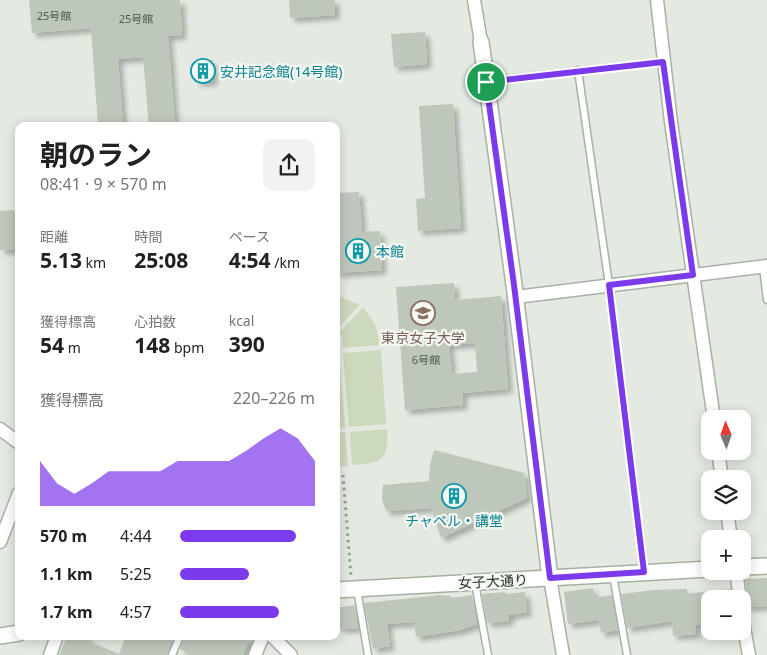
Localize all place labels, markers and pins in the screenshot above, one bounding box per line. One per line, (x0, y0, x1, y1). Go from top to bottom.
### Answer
building icon: 安井記念館(14号館) (190, 58, 216, 84)
pin (465, 61, 507, 103)
place label: 安井記念館(14号館) (220, 62, 342, 81)
building icon: 本館 (345, 238, 371, 264)
place label: 本館 (376, 242, 404, 261)
school or university icon: 東京女子大学 (410, 300, 436, 326)
place label: 東京女子大学 (381, 328, 465, 347)
building icon: チャペル・講堂 (441, 483, 467, 509)
place label: チャペル・講堂 (405, 511, 503, 530)

